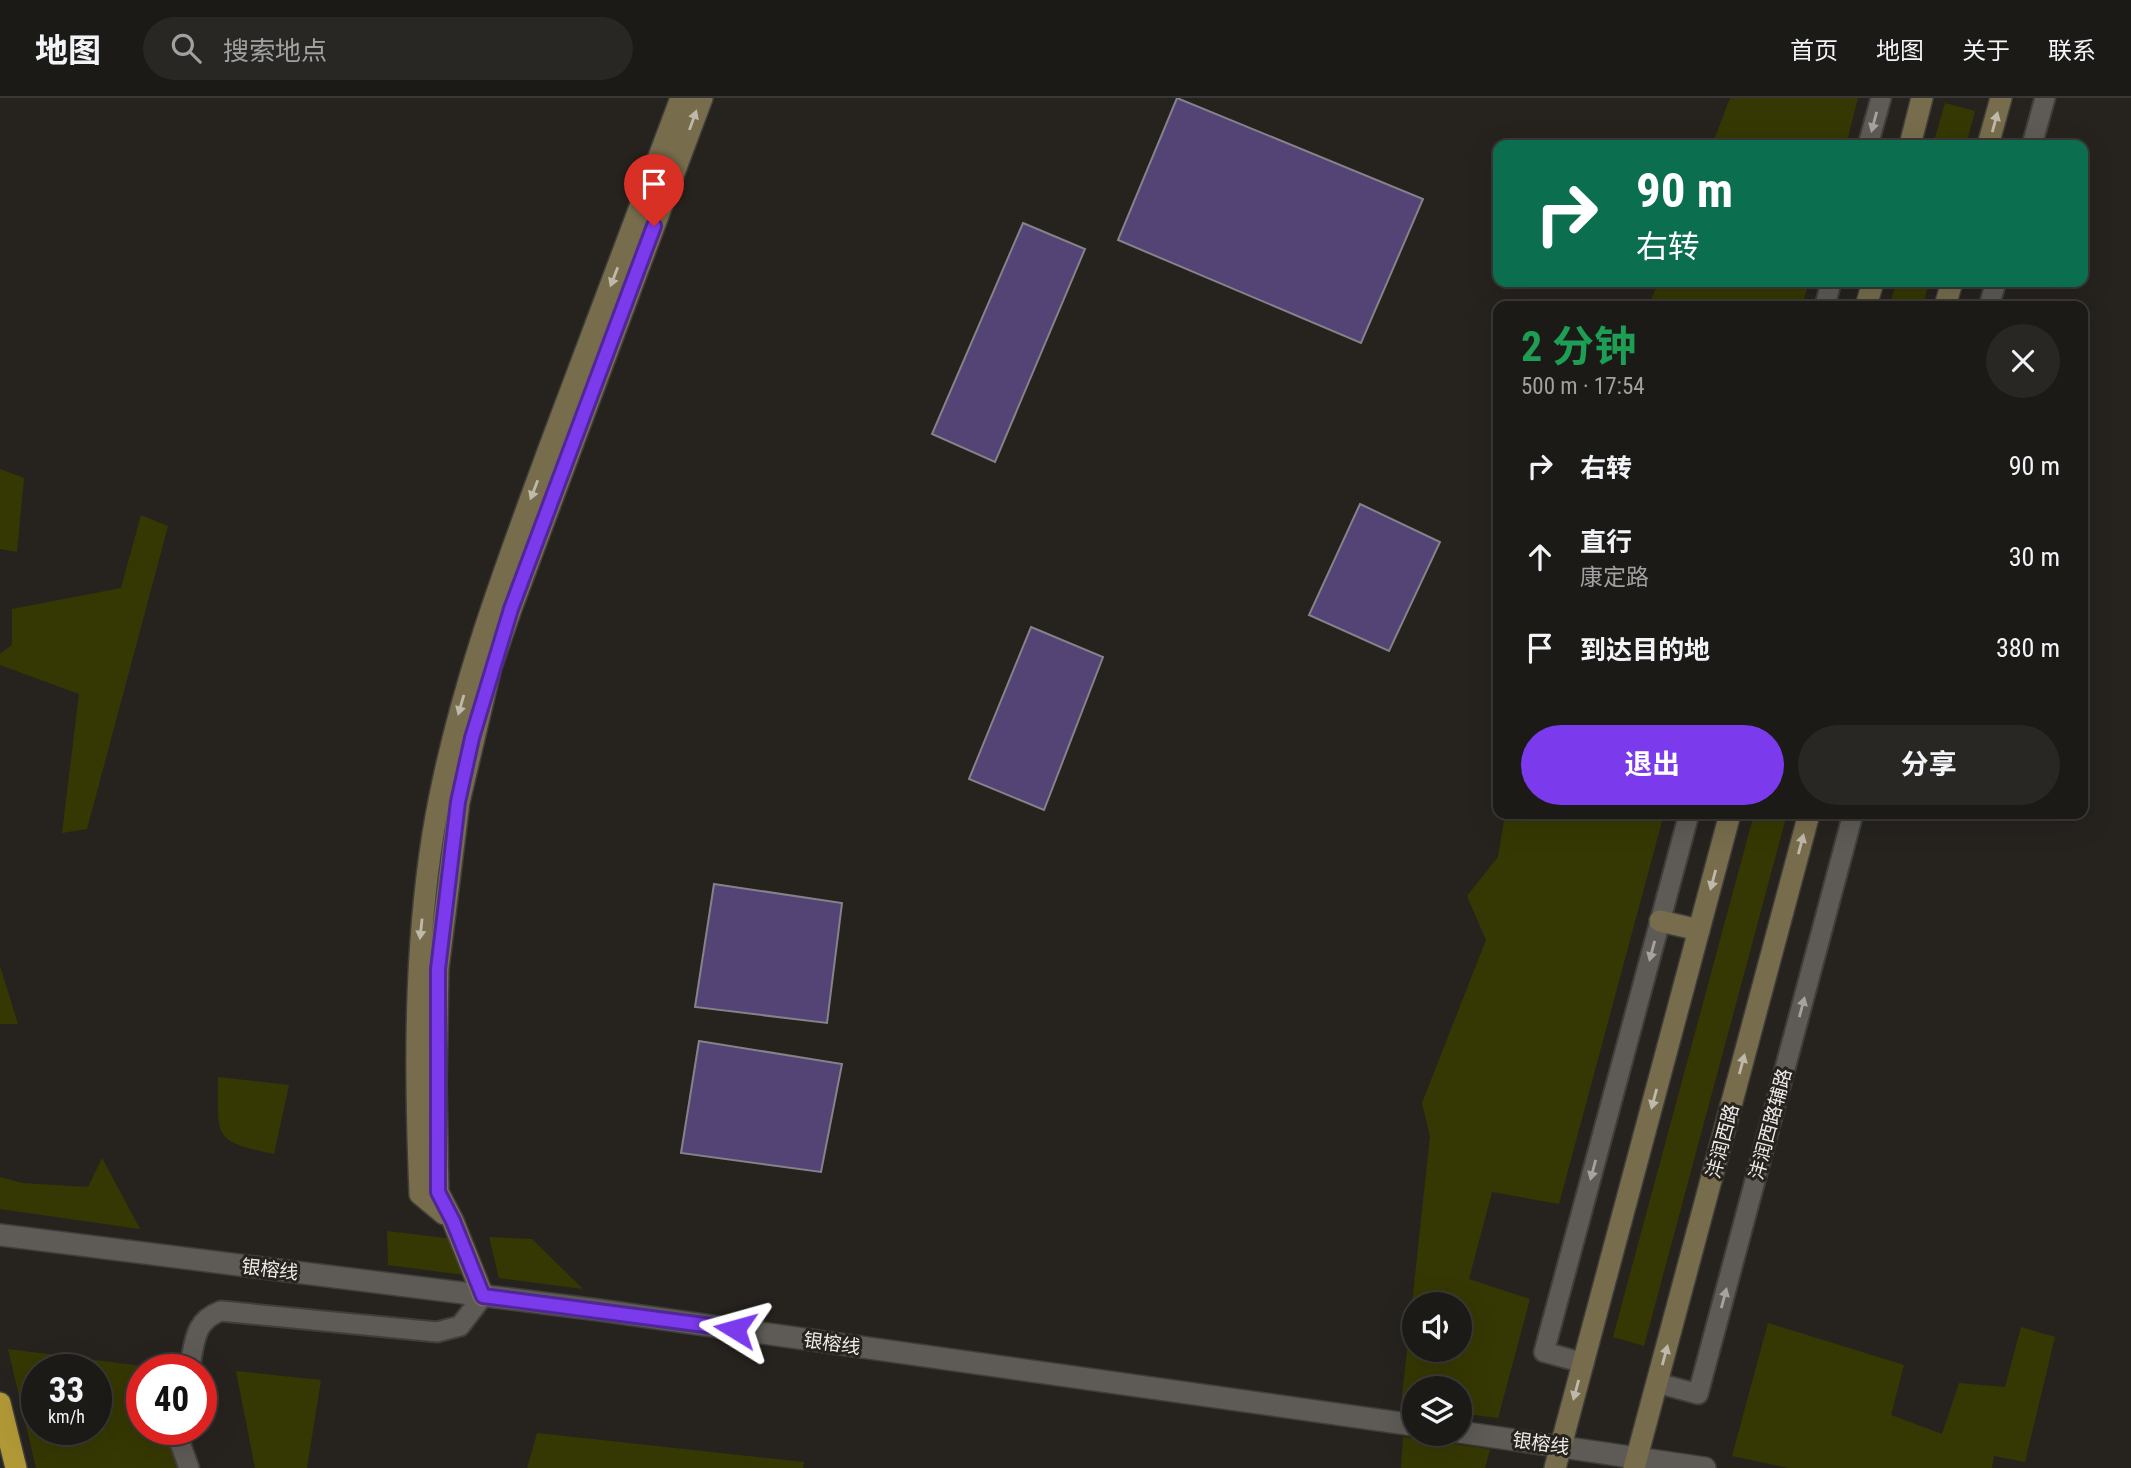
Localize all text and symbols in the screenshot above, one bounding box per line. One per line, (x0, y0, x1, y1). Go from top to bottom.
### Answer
search box (143, 17, 633, 80)
icon: search (167, 29, 205, 67)
text: 地图 (35, 31, 101, 70)
text: 搜索地点 (223, 36, 327, 66)
text: 首页 (1790, 37, 1838, 65)
text: 地图 (1876, 37, 1924, 65)
text: 关于 (1962, 37, 2010, 65)
text: 联系 (2048, 37, 2096, 65)
one-way arrow (688, 109, 699, 130)
one-way arrow (1990, 110, 2001, 132)
one-way arrow (1869, 111, 1879, 132)
pin (624, 154, 684, 226)
text: 90 m (1636, 162, 1733, 219)
icon: arrive (635, 165, 673, 203)
icon: right (1521, 168, 1612, 259)
text: 右转 (1636, 228, 1700, 266)
one-way arrow (608, 266, 619, 287)
text: 2 分钟 (1521, 322, 1636, 371)
button: close (1986, 324, 2060, 398)
text: 500 m · 17:54 (1521, 373, 1645, 400)
icon: right (1521, 447, 1559, 485)
text: 90 m (2009, 451, 2060, 481)
text: 右转 (1580, 453, 1632, 483)
one-way arrow (528, 479, 539, 500)
text: 直行 (1580, 527, 1632, 557)
icon: ahead (1521, 538, 1559, 576)
text: 30 m (2009, 542, 2060, 572)
text: 康定路 (1580, 564, 1649, 591)
icon: arrive (1521, 629, 1559, 667)
text: 380 m (1996, 633, 2060, 663)
text: 到达目的地 (1580, 635, 1710, 665)
one-way arrow (456, 695, 466, 716)
button: 退出 (1521, 725, 1784, 805)
button: 分享 (1798, 725, 2060, 805)
one-way arrow (1796, 833, 1807, 855)
one-way arrow (1707, 869, 1718, 891)
one-way arrow (416, 918, 427, 940)
one-way arrow (1646, 940, 1657, 962)
one-way arrow (1797, 997, 1807, 1018)
one-way arrow (1738, 1053, 1748, 1074)
street label: 沣润西路辅路 (1745, 1066, 1796, 1182)
one-way arrow (1648, 1089, 1659, 1111)
street label: 沣润西路 (1702, 1101, 1743, 1181)
one-way arrow (1587, 1160, 1598, 1182)
street label: 银榕线 (240, 1255, 300, 1284)
one-way arrow (1719, 1287, 1730, 1309)
position arrow (698, 1292, 772, 1366)
map controls (1402, 1292, 1472, 1446)
button: sound (1402, 1292, 1472, 1362)
street label: 银榕线 (802, 1328, 862, 1359)
one-way arrow (1660, 1344, 1670, 1365)
speed limit sign: 40 (126, 1354, 217, 1445)
text: 33 (49, 1370, 84, 1411)
button: layers (1402, 1376, 1472, 1446)
one-way arrow (1570, 1379, 1581, 1401)
text: km/h (48, 1406, 85, 1427)
street label: 银榕线 (1511, 1428, 1571, 1459)

